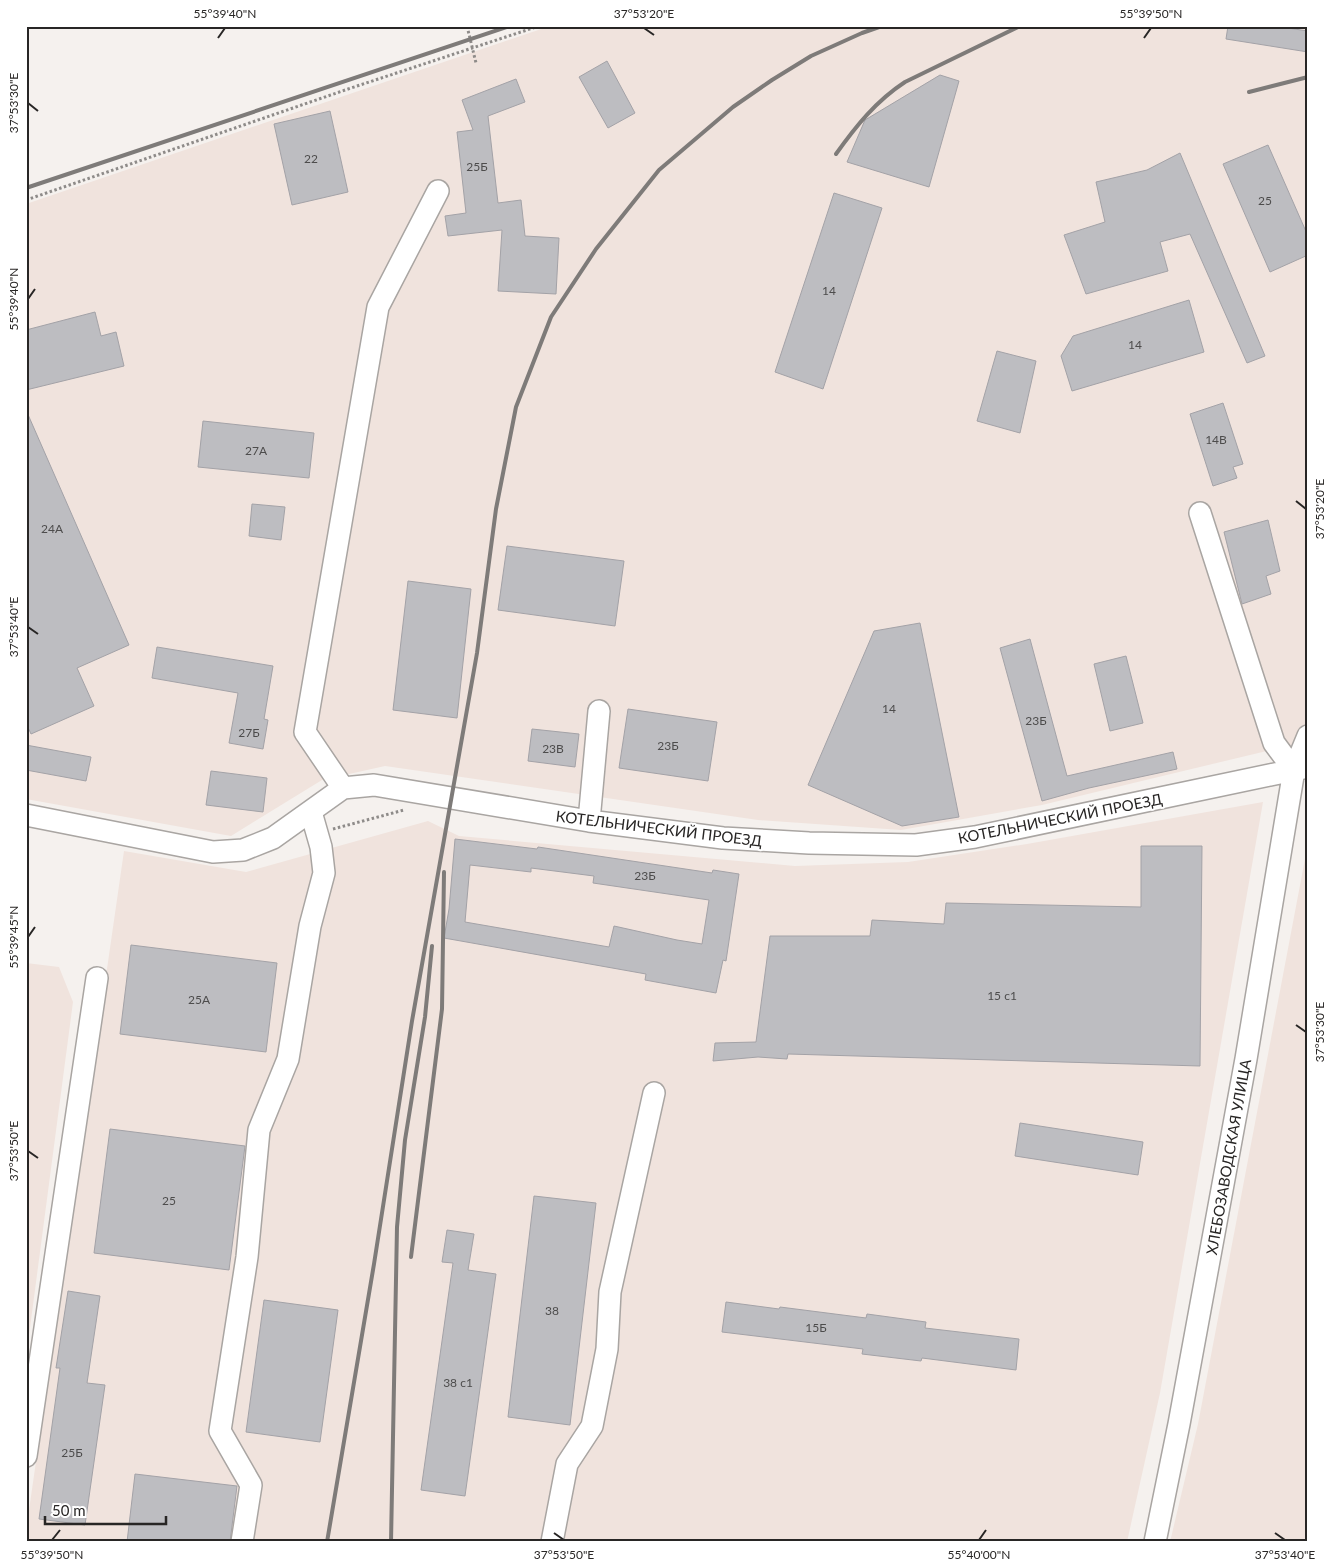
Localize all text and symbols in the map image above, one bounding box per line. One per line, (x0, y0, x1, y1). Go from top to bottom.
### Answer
text: 55°39'40"N (194, 6, 256, 21)
text: 37°53'20"E (614, 6, 674, 21)
text: 55°39'50"N (1120, 6, 1182, 21)
text: 37°53'30"E (6, 73, 21, 133)
house number: 22 (304, 151, 318, 166)
house number: 25Б (466, 159, 488, 174)
house number: 25 (1258, 193, 1272, 208)
text: 55°39'40"N (6, 268, 21, 330)
house number: 14 (822, 283, 836, 298)
house number: 14 (1128, 337, 1142, 352)
house number: 14В (1205, 432, 1227, 447)
house number: 27А (245, 443, 268, 458)
text: 37°53'20"E (1312, 479, 1327, 539)
house number: 24А (41, 521, 64, 536)
text: 37°53'40"E (6, 597, 21, 657)
house number: 14 (882, 701, 896, 716)
house number: 23Б (1025, 713, 1047, 728)
house number: 27Б (238, 725, 260, 740)
house number: 23Б (657, 738, 679, 753)
house number: 23В (542, 741, 564, 756)
street label: КОТЕЛЬНИЧЕСКИЙ ПРОЕЗД (956, 789, 1164, 847)
street label: КОТЕЛЬНИЧЕСКИЙ ПРОЕЗД (555, 806, 763, 850)
house number: 23Б (634, 868, 656, 883)
text: 55°39'45"N (6, 906, 21, 968)
house number: 15 с1 (987, 988, 1017, 1003)
house number: 25А (188, 992, 211, 1007)
text: 37°53'30"E (1312, 1002, 1327, 1062)
street label: ХЛЕБОЗАВОДСКАЯ УЛИЦА (1202, 1057, 1254, 1256)
text: 37°53'50"E (6, 1121, 21, 1181)
house number: 25 (162, 1193, 176, 1208)
house number: 38 (545, 1303, 559, 1318)
house number: 15Б (805, 1320, 827, 1335)
house number: 38 с1 (443, 1375, 473, 1390)
house number: 25Б (61, 1445, 83, 1460)
scale bar (45, 1493, 166, 1525)
text: 50 m (52, 1501, 86, 1519)
text: 55°39'50"N (21, 1547, 83, 1562)
text: 37°53'50"E (534, 1547, 594, 1562)
text: 55°40'00"N (948, 1547, 1010, 1562)
text: 37°53'40"E (1255, 1547, 1315, 1562)

